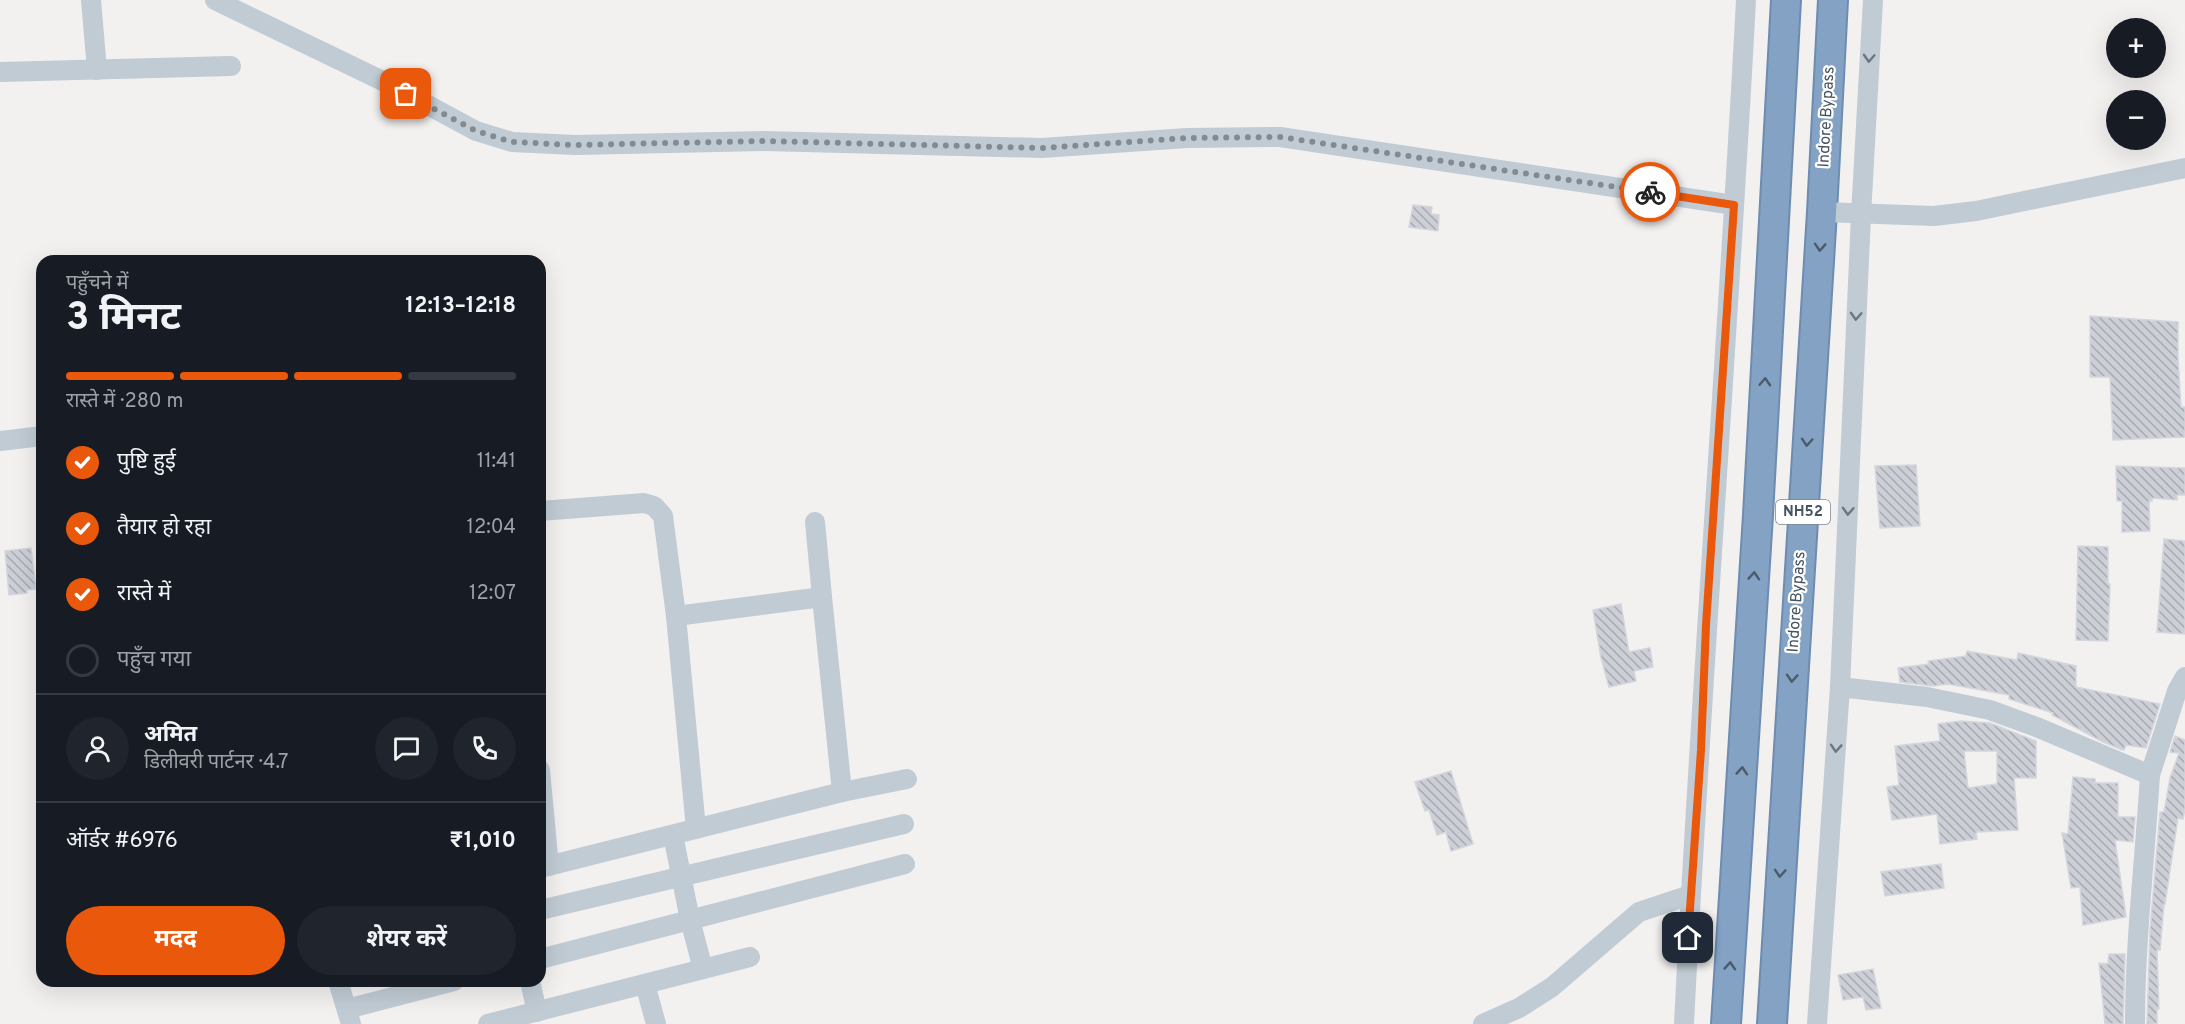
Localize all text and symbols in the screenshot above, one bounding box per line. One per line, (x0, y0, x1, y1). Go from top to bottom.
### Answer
map controls (2106, 18, 2166, 150)
button: + (2106, 18, 2166, 78)
one-way arrow (1863, 54, 1876, 63)
street label: Indore Bypass (1814, 66, 1840, 168)
pin (380, 68, 431, 119)
icon: bag (389, 77, 422, 110)
button: − (2106, 90, 2166, 150)
courier (1620, 162, 1680, 222)
icon: bike (1634, 176, 1667, 209)
one-way arrow (1814, 243, 1827, 252)
text: पहुँचने में (66, 271, 128, 297)
text: 12:13–12:18 (405, 293, 516, 320)
text: 3 मिनट (66, 295, 181, 344)
one-way arrow (1850, 312, 1863, 321)
one-way arrow (1758, 377, 1771, 386)
text: रास्ते में · 280 m (66, 389, 183, 415)
one-way arrow (1801, 437, 1814, 446)
icon: check (66, 446, 99, 479)
text: पुष्टि हुई (117, 449, 176, 476)
text: 11:41 (477, 449, 516, 475)
road number: NH52 (1776, 500, 1830, 524)
one-way arrow (1841, 506, 1854, 515)
icon: check (66, 512, 99, 545)
text: तैयार हो रहा (117, 515, 211, 542)
text: 12:04 (467, 515, 516, 541)
street label: Indore Bypass (1783, 551, 1811, 653)
one-way arrow (1748, 572, 1761, 581)
icon: check (66, 578, 99, 611)
text: रास्ते में (117, 581, 171, 608)
text: 12:07 (469, 581, 516, 607)
text: पहुँच गया (117, 647, 191, 674)
one-way arrow (1786, 674, 1799, 683)
button: person (66, 717, 129, 780)
button: chat (375, 717, 438, 780)
button: phone (453, 717, 516, 780)
text: अमित (144, 722, 197, 749)
one-way arrow (1829, 743, 1842, 752)
text: डिलीवरी पार्टनर · 4.7 (144, 750, 288, 776)
one-way arrow (1735, 766, 1748, 776)
text: ऑर्डर #6976 (66, 828, 178, 855)
text: ₹1,010 (449, 828, 516, 855)
one-way arrow (1774, 868, 1787, 877)
button: मदद (66, 906, 285, 975)
button: शेयर करें (297, 906, 516, 975)
pin (1662, 912, 1713, 963)
icon: home (1671, 921, 1704, 954)
one-way arrow (1723, 961, 1736, 970)

